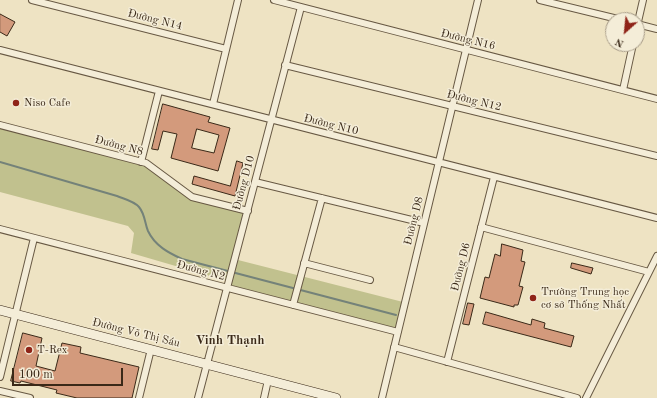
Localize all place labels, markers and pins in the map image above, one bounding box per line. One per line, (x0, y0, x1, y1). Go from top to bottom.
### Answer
place label: Niso Cafe (24, 96, 70, 110)
marker: Niso Cafe (11, 98, 21, 108)
place label: Trường Trung học cơ sở Thống Nhất (541, 285, 629, 311)
marker: Trường Trung học cơ sở Thống Nhất (528, 293, 538, 303)
place label: T-Rex (37, 343, 68, 357)
marker: T-Rex (24, 345, 34, 355)

